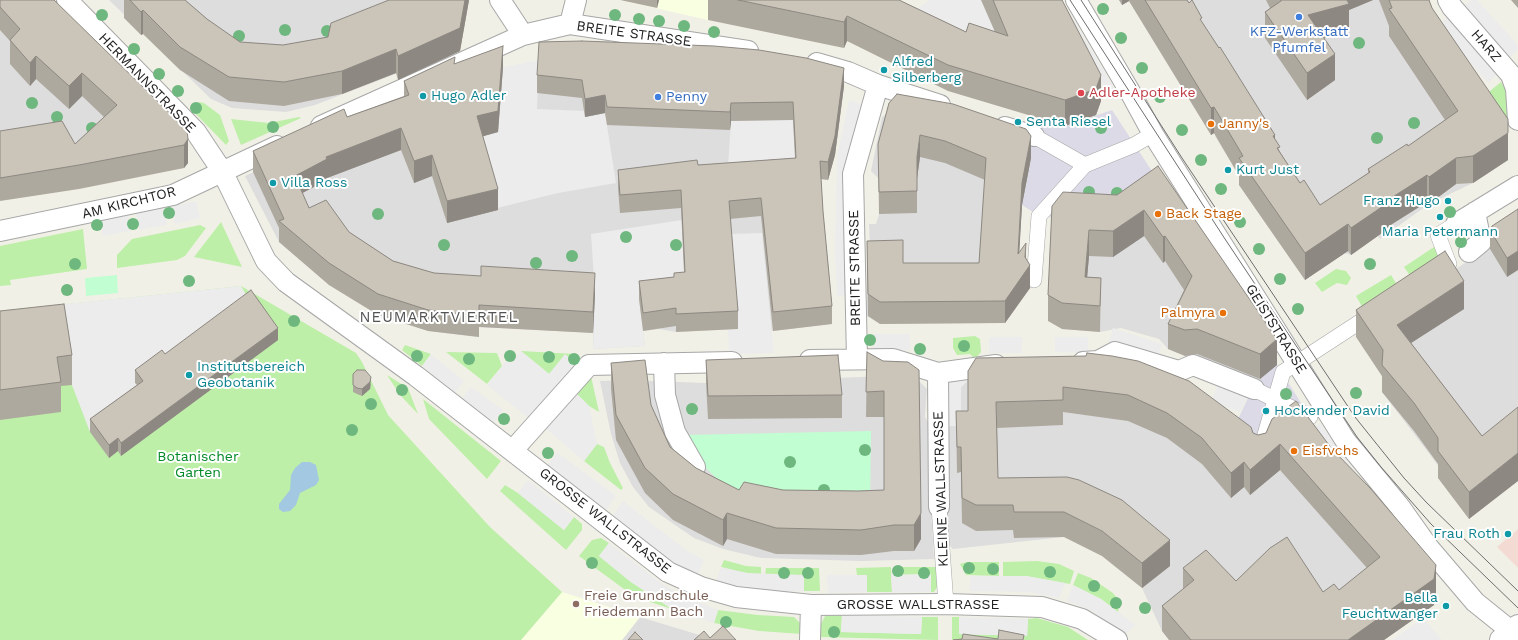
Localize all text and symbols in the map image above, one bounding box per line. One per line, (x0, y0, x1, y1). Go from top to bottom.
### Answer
marker: KFZ-Werkstatt Pfumfel (1294, 12, 1304, 22)
street label: BREITE STRASSE (575, 18, 693, 50)
place label: KFZ-Werkstatt Pfumfel (1250, 24, 1348, 56)
street label: HARZ (1467, 26, 1505, 66)
street label: HERMANNSTRASSE (95, 29, 199, 137)
place label: Alfred Silberberg (892, 54, 961, 86)
marker: Alfred Silberberg (879, 65, 889, 75)
place label: Adler-Apotheke (1089, 85, 1195, 101)
place label: Hugo Adler (431, 88, 506, 104)
marker: Adler-Apotheke (1076, 88, 1086, 98)
place label: Penny (666, 89, 707, 105)
marker: Hugo Adler (418, 91, 428, 101)
marker: Penny (653, 92, 663, 102)
place label: Senta Riesel (1026, 114, 1111, 130)
place label: Janny's (1219, 116, 1269, 132)
marker: Senta Riesel (1013, 117, 1023, 127)
marker: Janny's (1206, 119, 1216, 129)
place label: Kurt Just (1236, 162, 1299, 178)
marker: Kurt Just (1223, 165, 1233, 175)
place label: Villa Ross (281, 175, 347, 191)
marker: Villa Ross (268, 178, 278, 188)
street label: AM KIRCHTOR (80, 183, 178, 223)
place label: Franz Hugo (1363, 193, 1440, 209)
marker: Franz Hugo (1443, 196, 1453, 206)
place label: Back Stage (1166, 206, 1242, 222)
marker: Back Stage (1153, 209, 1163, 219)
street label: BREITE STRASSE (846, 210, 864, 326)
marker: Maria Petermann (1435, 212, 1445, 222)
place label: Maria Petermann (1382, 224, 1498, 240)
street label: GEISTSTRASSE (1242, 281, 1310, 377)
place label: Palmyra (1160, 305, 1215, 321)
marker: Palmyra (1218, 308, 1228, 318)
district label: NEUMARKTVIERTEL (360, 309, 518, 327)
place label: Institutsbereich Geobotanik (197, 359, 305, 392)
marker: Institutsbereich Geobotanik (184, 370, 194, 380)
place label: Hockender David (1274, 403, 1390, 419)
marker: Hockender David (1261, 406, 1271, 416)
street label: KLEINE WALLSTRASSE (930, 411, 952, 567)
place label: Eisfvchs (1302, 443, 1359, 459)
marker: Eisfvchs (1289, 446, 1299, 456)
park label: Botanischer Garten (157, 449, 239, 482)
street label: GROSSE WALLSTRASSE (536, 464, 674, 578)
place label: Frau Roth (1433, 526, 1500, 542)
marker: Frau Roth (1503, 529, 1513, 539)
place label: Freie Grundschule Friedemann Bach (584, 588, 709, 620)
place label: Bella Feuchtwanger (1342, 590, 1438, 622)
street label: GROSSE WALLSTRASSE (837, 597, 999, 613)
marker: Freie Grundschule Friedemann Bach (571, 599, 581, 609)
marker: Bella Feuchtwanger (1441, 601, 1451, 611)

